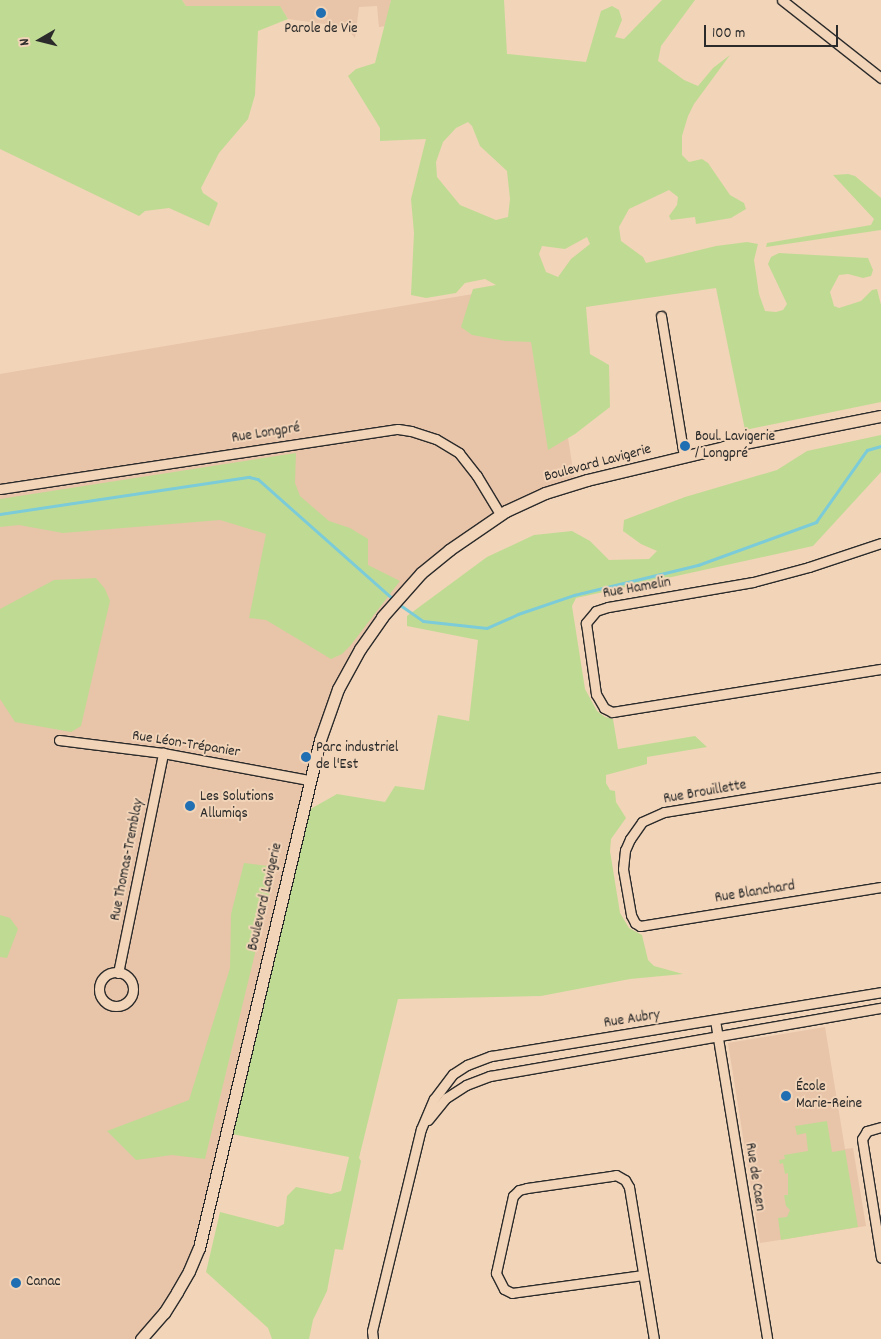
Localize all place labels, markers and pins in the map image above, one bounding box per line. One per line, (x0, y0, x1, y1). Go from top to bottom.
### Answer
marker: Parole de Vie (315, 7, 327, 19)
place label: Parole de Vie (284, 21, 358, 39)
place label: Boul. Lavigerie / Longpré (695, 428, 775, 463)
marker: Boul. Lavigerie / Longpré (679, 440, 691, 452)
place label: Parc industriel de l'Est (316, 739, 398, 774)
marker: Parc industriel de l'Est (300, 751, 312, 763)
place label: Les Solutions Allumiqs (200, 788, 274, 823)
marker: Les Solutions Allumiqs (184, 800, 196, 812)
place label: École Marie-Reine (796, 1078, 862, 1113)
marker: École Marie-Reine (780, 1090, 792, 1102)
place label: Canac (26, 1274, 60, 1292)
marker: Canac (10, 1277, 22, 1289)

